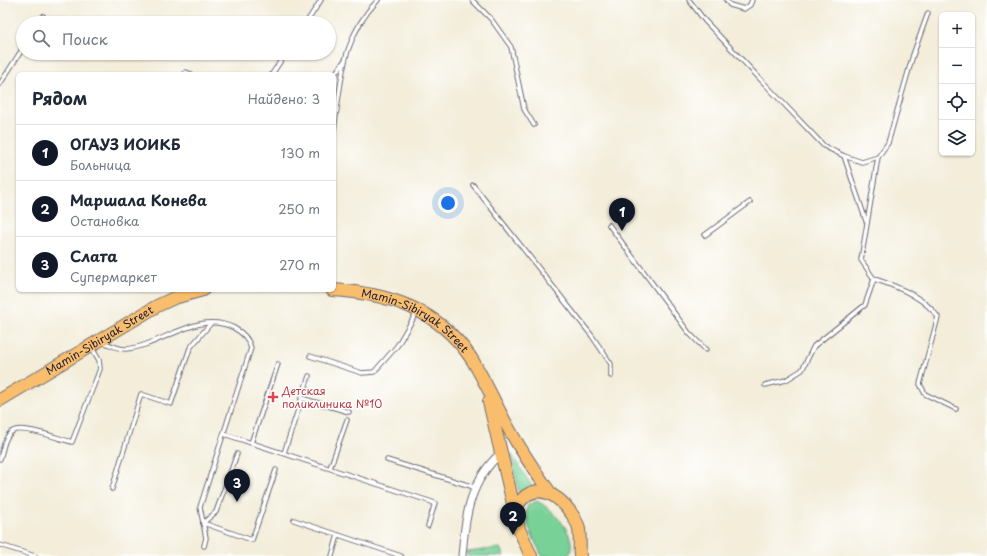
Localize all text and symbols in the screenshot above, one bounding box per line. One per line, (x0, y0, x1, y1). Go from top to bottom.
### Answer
map controls (939, 12, 975, 156)
button: + (939, 12, 975, 48)
search box (16, 16, 336, 60)
icon: search (30, 27, 52, 49)
text: Поиск (62, 27, 108, 50)
button: − (939, 48, 975, 84)
button: locate (939, 84, 975, 120)
text: Рядом (32, 85, 87, 111)
text: Найдено: 3 (248, 89, 320, 108)
button: layers (939, 120, 975, 156)
text: ОГАУЗ ИОИКБ (70, 132, 180, 155)
text: 1 (42, 143, 48, 162)
text: 130 m (281, 143, 320, 162)
text: Больница (70, 155, 131, 174)
text: Маршала Конева (70, 188, 207, 211)
your location (438, 193, 458, 213)
pin: 1 (609, 198, 635, 231)
text: 2 (40, 199, 50, 218)
text: 250 m (278, 199, 320, 218)
text: Остановка (70, 211, 139, 230)
text: Слата (70, 244, 118, 267)
text: 3 (41, 255, 49, 274)
text: 270 m (279, 255, 320, 274)
text: Супермаркет (70, 267, 157, 286)
street label: Mamin-Sibiryak Street (360, 284, 473, 356)
street label: Mamin-Sibiryak Street (42, 301, 157, 379)
place label: Детская поликлиника №10 (281, 382, 382, 412)
marker: Детская поликлиника №10 (267, 391, 279, 403)
pin: 3 (224, 469, 250, 502)
pin: 2 (500, 502, 526, 535)

